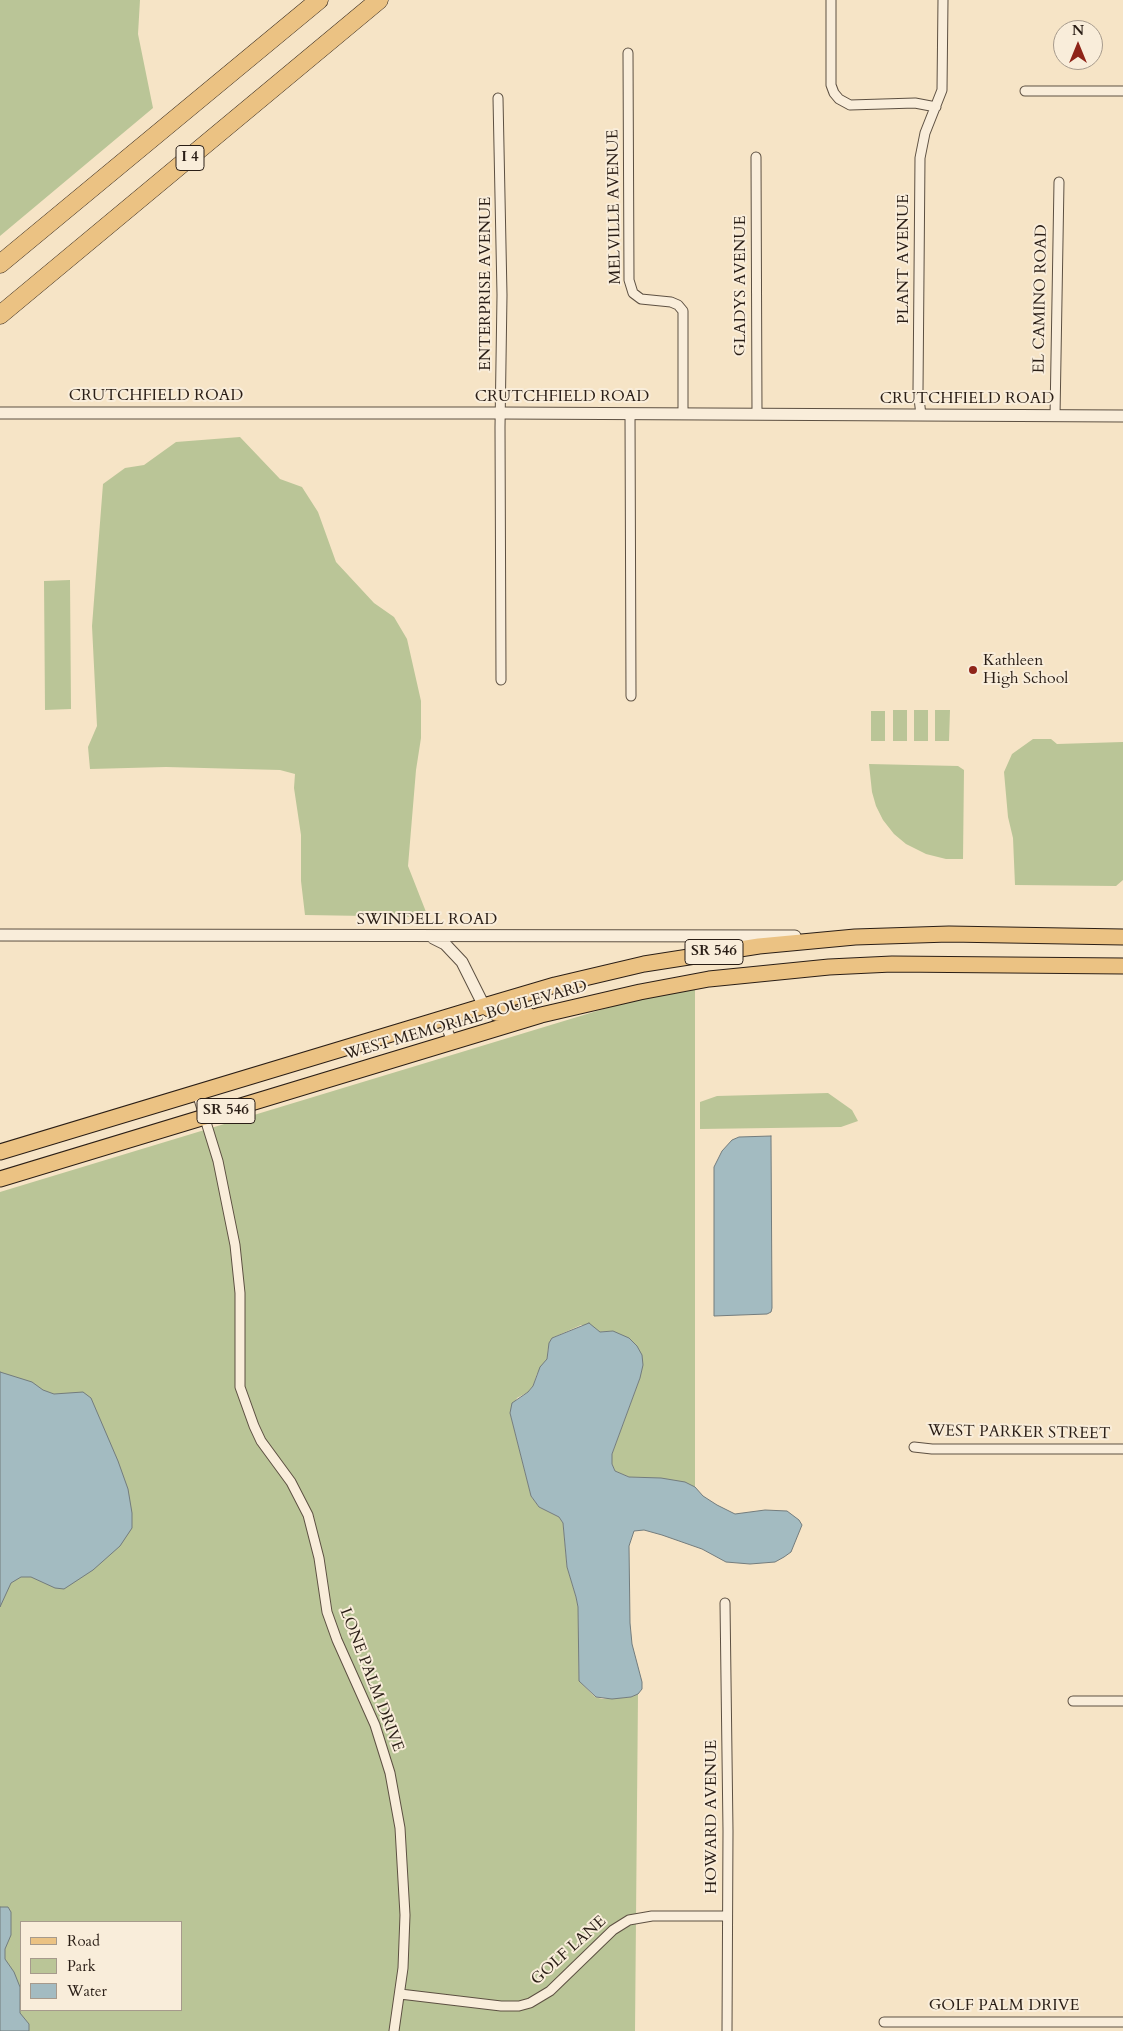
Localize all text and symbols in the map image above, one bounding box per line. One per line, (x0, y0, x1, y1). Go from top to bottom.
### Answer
north arrow (1053, 20, 1103, 70)
text: N (1072, 21, 1084, 40)
street label: MELVILLE AVENUE (604, 129, 626, 285)
road number: I 4 (176, 146, 204, 170)
street label: PLANT AVENUE (894, 194, 914, 324)
street label: ENTERPRISE AVENUE (476, 197, 496, 371)
street label: GLADYS AVENUE (731, 216, 751, 356)
street label: EL CAMINO ROAD (1030, 224, 1052, 374)
street label: CRUTCHFIELD ROAD (69, 386, 243, 406)
street label: CRUTCHFIELD ROAD (475, 387, 649, 407)
street label: CRUTCHFIELD ROAD (880, 389, 1054, 409)
place label: Kathleen High School (983, 651, 1068, 689)
marker: Kathleen High School (967, 664, 979, 676)
street label: SWINDELL ROAD (357, 910, 497, 930)
road number: SR 546 (685, 940, 743, 964)
street label: WEST MEMORIAL BOULEVARD (342, 977, 590, 1065)
road number: SR 546 (197, 1098, 255, 1124)
street label: WEST PARKER STREET (927, 1422, 1111, 1444)
street label: LONE PALM DRIVE (335, 1605, 407, 1755)
street label: HOWARD AVENUE (702, 1740, 722, 1894)
street label: GOLF LANE (528, 1912, 610, 1990)
legend (20, 1921, 182, 2011)
text: Road (67, 1931, 100, 1951)
text: Park (67, 1956, 96, 1976)
text: Water (67, 1981, 107, 2001)
street label: GOLF PALM DRIVE (929, 1996, 1079, 2016)

